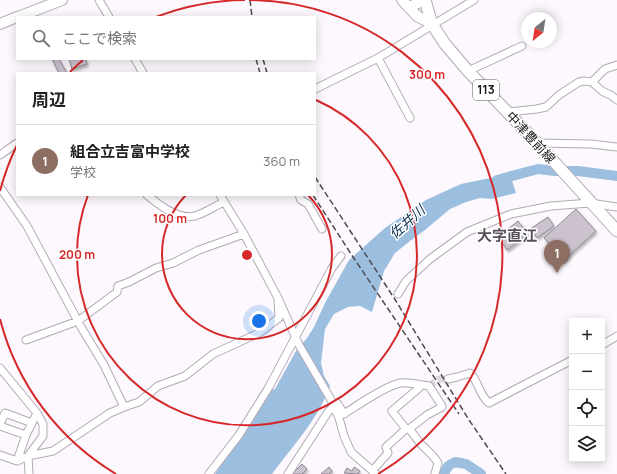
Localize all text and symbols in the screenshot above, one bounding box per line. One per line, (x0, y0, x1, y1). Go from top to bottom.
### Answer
north arrow (521, 12, 557, 48)
search box (16, 16, 316, 60)
icon: search (30, 27, 52, 49)
text: ここで検索 (62, 28, 137, 49)
text: 300 m (409, 66, 445, 83)
road number: 113 (473, 80, 499, 100)
text: 周辺 (32, 88, 66, 111)
street label: 中津豊前線 (502, 107, 560, 167)
text: 組合立吉富中学校 (70, 141, 190, 162)
text: 1 (42, 152, 48, 170)
text: 360 m (263, 152, 300, 170)
text: 学校 (70, 163, 96, 181)
water label: 佐井川 (385, 199, 430, 243)
text: 100 m (153, 210, 187, 227)
district label: 大字直江 (477, 225, 537, 246)
pin: 1 (544, 240, 570, 273)
text: 200 m (59, 246, 95, 263)
centre of rings (240, 248, 254, 262)
your location (249, 311, 269, 331)
map controls (569, 318, 605, 462)
button: + (569, 318, 605, 354)
button: − (569, 354, 605, 390)
button: locate (569, 390, 605, 426)
button: layers (569, 426, 605, 462)

